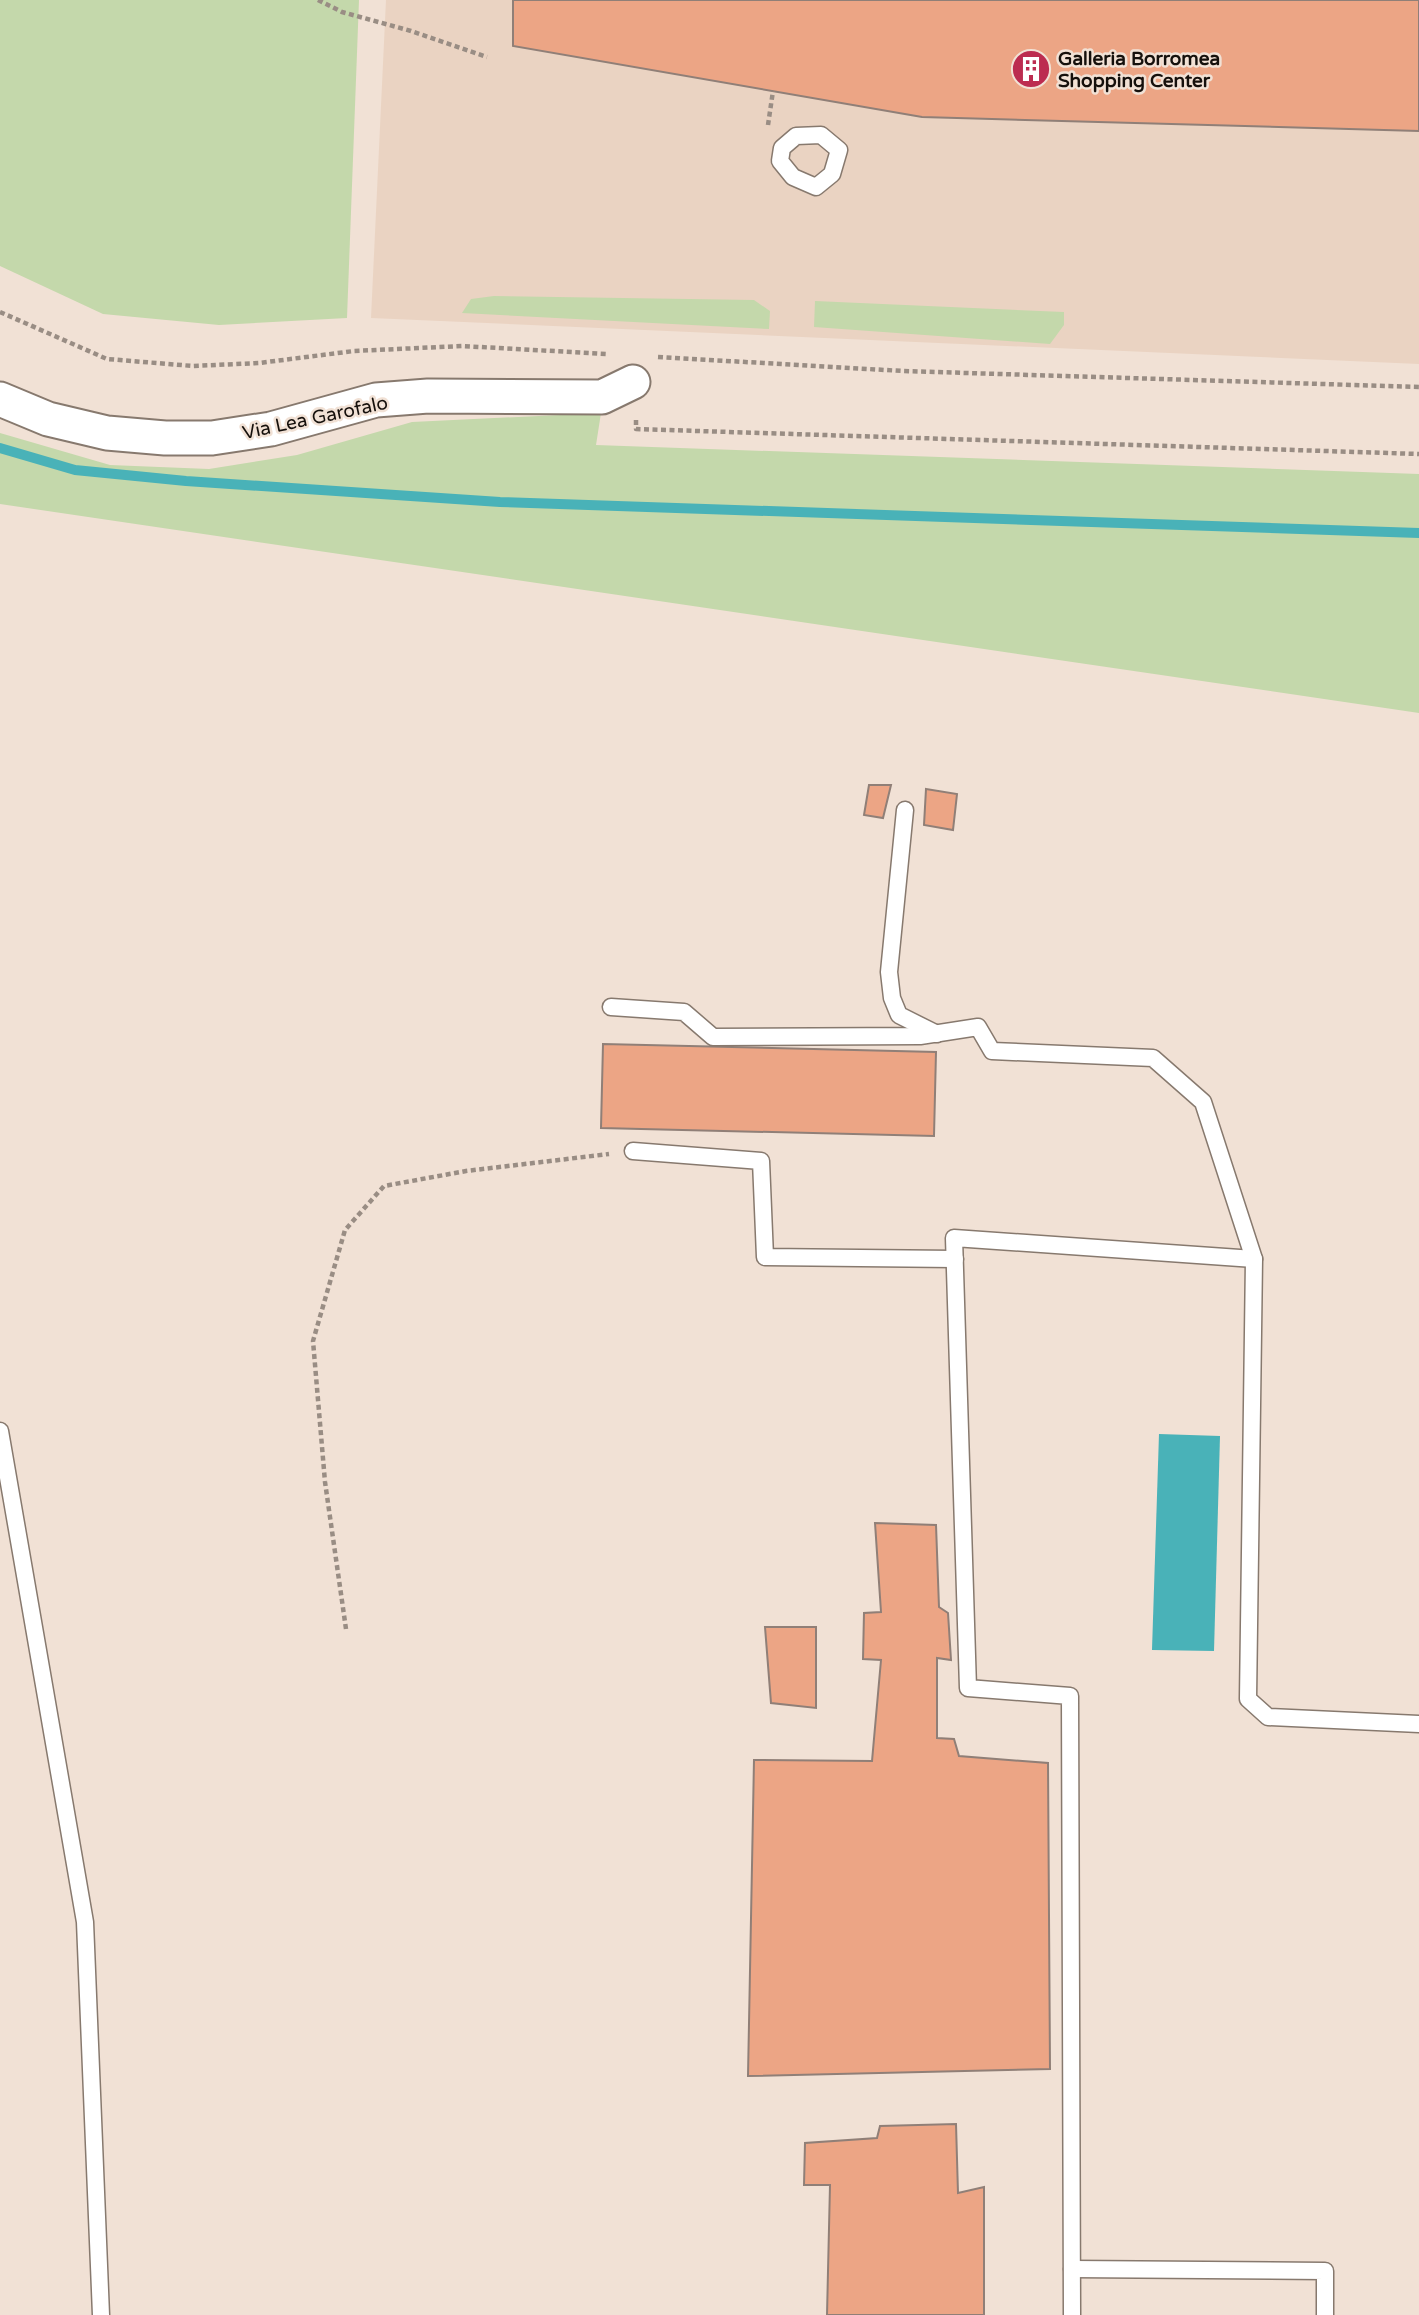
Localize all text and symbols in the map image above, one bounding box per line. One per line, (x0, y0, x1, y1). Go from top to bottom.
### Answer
building icon: Galleria Borromea Shopping Center (1010, 48, 1052, 90)
place label: Galleria Borromea Shopping Center (1058, 48, 1220, 93)
street label: Via Lea Garofalo (240, 392, 390, 444)

